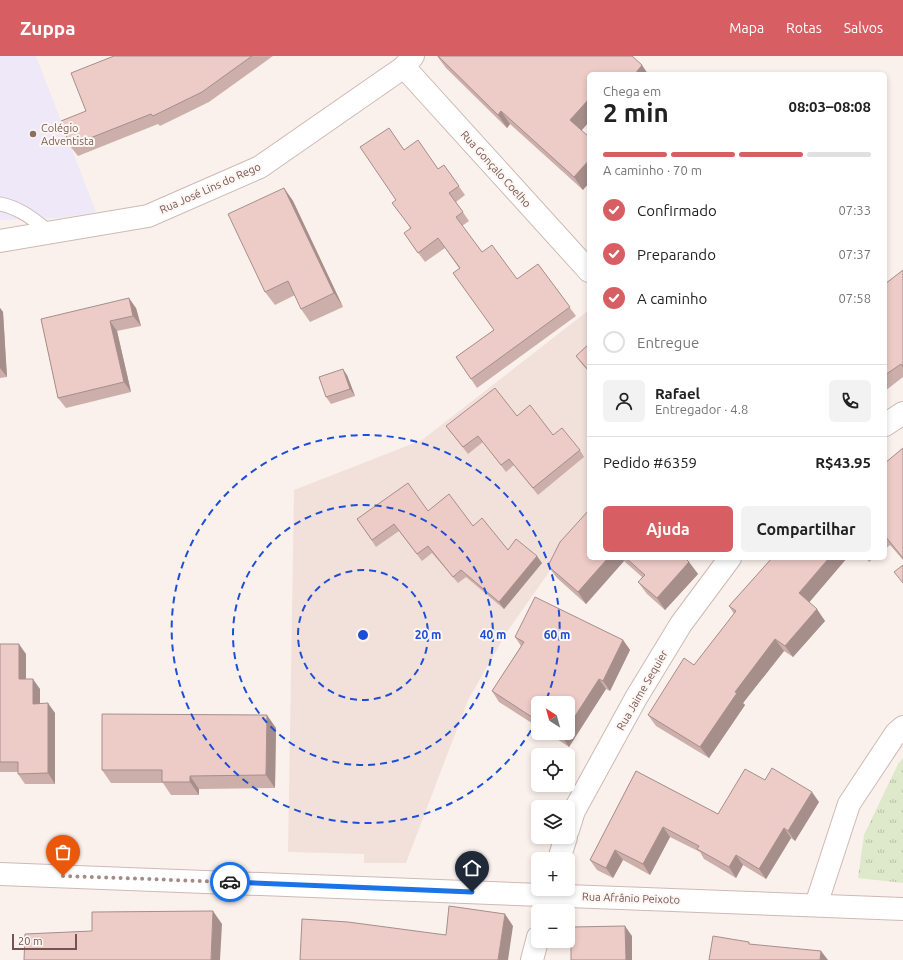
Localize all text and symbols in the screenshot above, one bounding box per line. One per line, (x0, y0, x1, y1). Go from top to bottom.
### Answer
text: Zuppa (20, 17, 76, 39)
text: Mapa (729, 20, 764, 36)
text: Rotas (786, 20, 822, 36)
text: Salvos (844, 20, 883, 36)
text: Chega em (603, 84, 661, 98)
text: 2 min (603, 98, 669, 127)
text: 08:03–08:08 (788, 98, 871, 115)
place label: Colégio Adventista (41, 122, 94, 147)
street label: Rua Gonçalo Coelho (459, 128, 533, 210)
marker: Colégio Adventista (28, 129, 38, 139)
street label: Rua José Lins do Rego (158, 160, 262, 216)
text: A caminho · 70 m (603, 163, 702, 177)
icon: check (603, 199, 625, 221)
text: Confirmado (637, 202, 717, 219)
text: 07:33 (838, 203, 871, 217)
icon: check (603, 243, 625, 265)
text: Preparando (637, 246, 716, 263)
text: 07:37 (838, 247, 871, 261)
icon: check (603, 287, 625, 309)
text: A caminho (637, 290, 707, 307)
text: 07:58 (838, 291, 871, 305)
text: Entregue (637, 334, 699, 351)
button: person (603, 380, 645, 422)
button: phone (829, 380, 871, 422)
text: Rafael (655, 385, 700, 402)
text: Entregador · 4.8 (655, 402, 748, 416)
text: Pedido #6359 (603, 454, 697, 471)
text: R$43.95 (815, 454, 871, 471)
button: Ajuda (603, 506, 733, 552)
button: Compartilhar (741, 506, 871, 552)
centre of rings (356, 628, 370, 642)
text: 20 m (415, 628, 441, 641)
text: 40 m (480, 628, 506, 641)
text: 60 m (544, 628, 570, 641)
street label: Rua Jaime Sequier (614, 647, 670, 732)
north arrow (531, 696, 575, 740)
map controls (531, 696, 575, 948)
button: locate (531, 748, 575, 792)
button: layers (531, 800, 575, 844)
pin (46, 835, 80, 876)
icon: bag (52, 841, 74, 863)
pin (455, 851, 489, 892)
button: + (531, 852, 575, 896)
icon: home (461, 857, 483, 879)
courier (210, 862, 250, 902)
icon: car (219, 871, 241, 893)
street label: Rua Afrânio Peixoto (582, 890, 680, 906)
button: − (531, 904, 575, 948)
scale bar (12, 932, 77, 951)
text: 20 m (18, 935, 42, 947)

